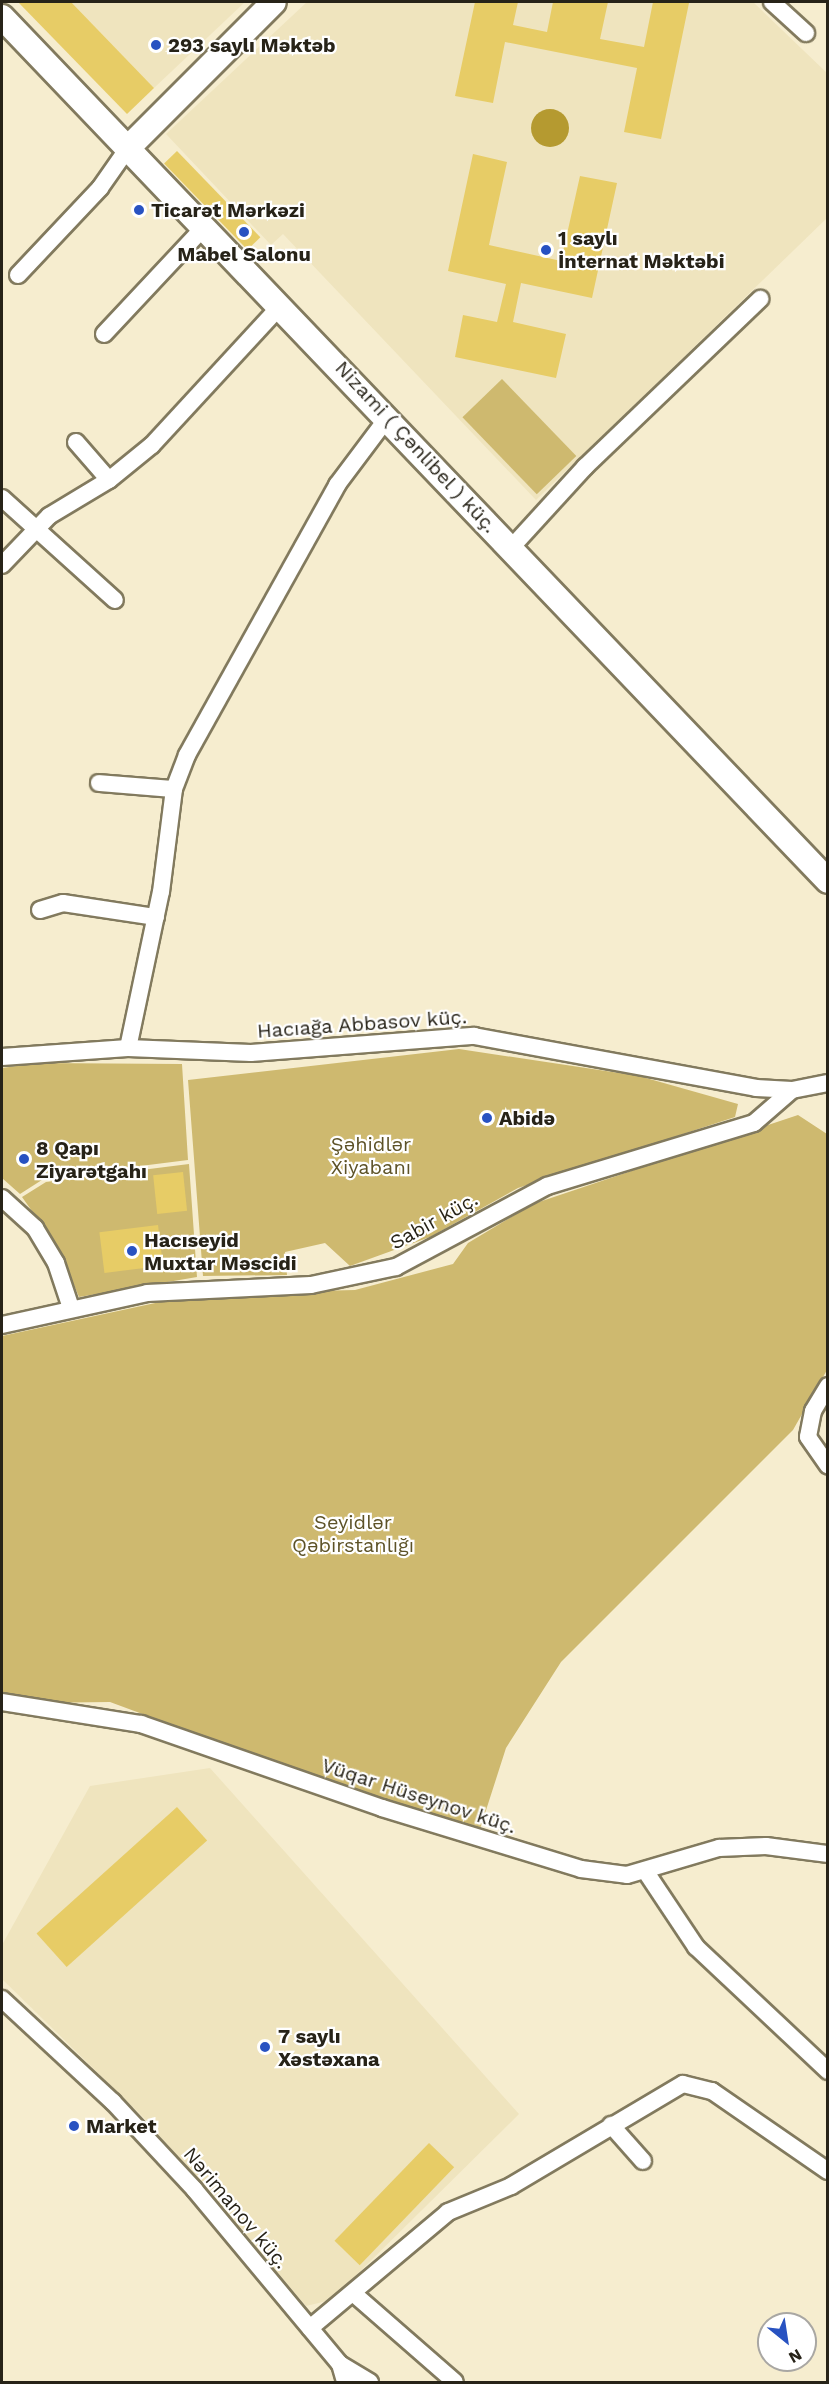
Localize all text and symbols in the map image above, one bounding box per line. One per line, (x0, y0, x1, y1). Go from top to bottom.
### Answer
place label: 293 saylı Məktəb (168, 33, 336, 57)
marker: 293 saylı Məktəb (149, 38, 163, 52)
place label: Ticarət Mərkəzi (151, 198, 305, 222)
marker: Ticarət Mərkəzi (132, 203, 146, 217)
marker: Mabel Salonu (237, 225, 251, 239)
place label: 1 saylı İnternat Məktəbi (558, 226, 724, 273)
place label: Mabel Salonu (177, 242, 311, 266)
marker: 1 saylı İnternat Məktəbi (539, 243, 553, 257)
street label: Nizami ( Çənlibel ) küç. (330, 356, 502, 538)
street label: Hacıağa Abbasov küç. (255, 1005, 469, 1043)
place label: Abidə (499, 1106, 555, 1130)
marker: Abidə (480, 1111, 494, 1125)
park label: Şəhidlər Xiyabanı (331, 1132, 411, 1179)
place label: 8 Qapı Ziyarətgahı (36, 1136, 147, 1183)
marker: 8 Qapı Ziyarətgahı (17, 1152, 31, 1166)
street label: Sabir küç. (386, 1187, 482, 1255)
place label: Hacıseyid Muxtar Məscidi (144, 1228, 297, 1275)
marker: Hacıseyid Muxtar Məscidi (125, 1244, 139, 1258)
park label: Seyidlər Qəbirstanlığı (292, 1510, 414, 1557)
street label: Vüqar Hüseynov küç. (318, 1753, 520, 1839)
place label: 7 saylı Xəstəxana (278, 2024, 380, 2071)
marker: 7 saylı Xəstəxana (256, 2038, 274, 2056)
place label: Market (86, 2114, 156, 2138)
marker: Market (67, 2119, 81, 2133)
street label: Nərimanov küç. (178, 2142, 294, 2274)
north arrow (757, 2312, 817, 2372)
text: N (785, 2345, 805, 2367)

